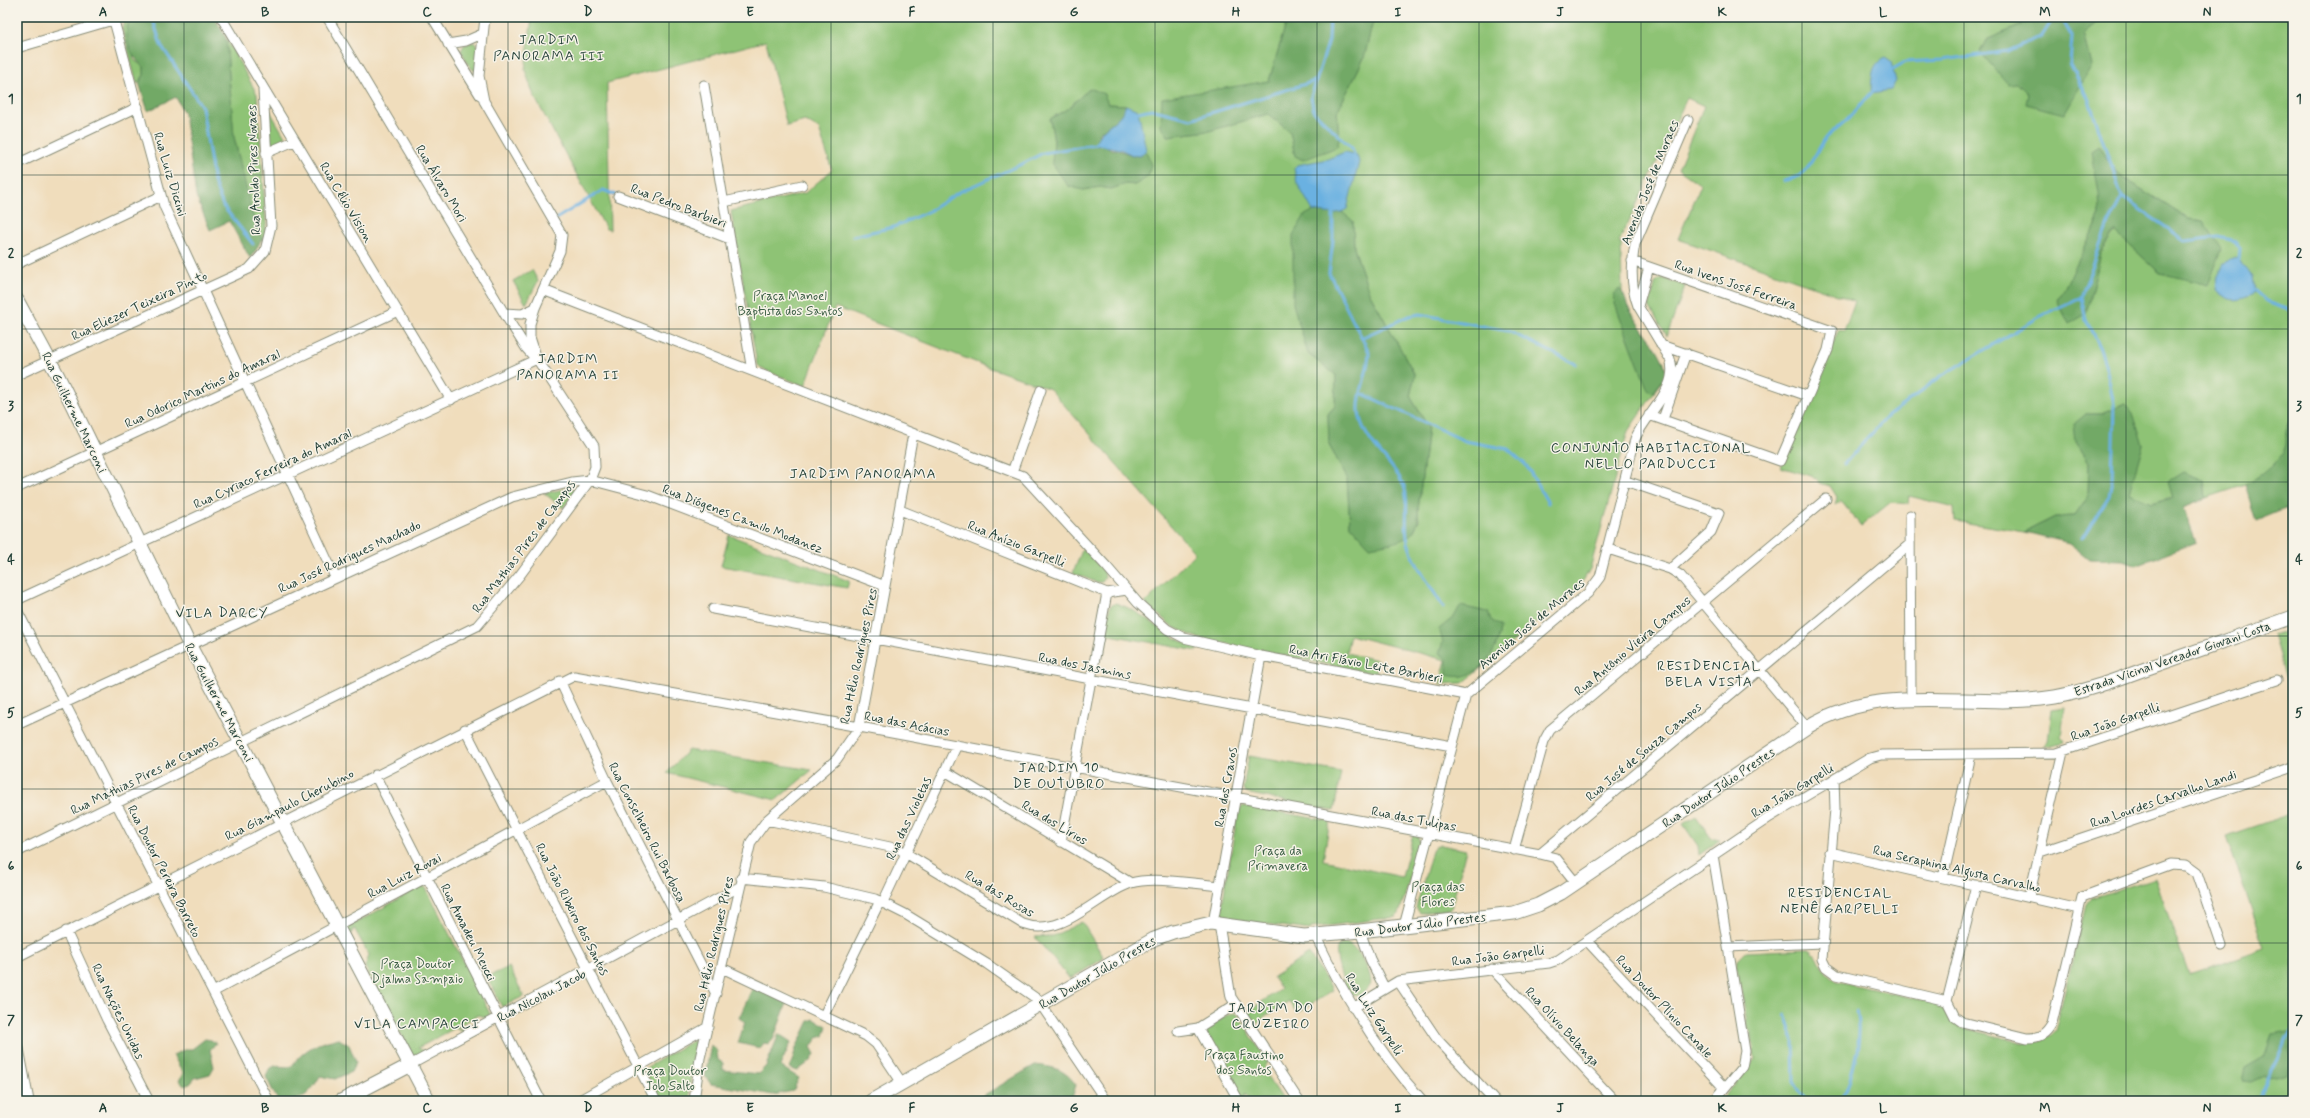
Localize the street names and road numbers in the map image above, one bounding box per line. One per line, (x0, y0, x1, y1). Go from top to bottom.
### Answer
street label: Rua Aroldo Pires Novaes (244, 105, 265, 235)
street label: Avenida José de Moraes (1618, 117, 1683, 248)
street label: Rua Luiz Diccini (149, 130, 190, 219)
street label: Rua Álvaro Mori (411, 141, 471, 226)
street label: Rua Célio Vision (315, 159, 376, 246)
street label: Rua Pedro Barbieri (628, 180, 729, 233)
street label: Rua Ivens José Ferreira (1672, 256, 1799, 314)
street label: Rua Eliezer Teixeira Pinto (69, 267, 210, 345)
street label: Rua Odorico Martins do Amaral (122, 346, 283, 433)
street label: Rua Guilherme Marconi (37, 350, 110, 476)
street label: Rua Cyriaco Ferreira do Amaral (191, 425, 355, 514)
street label: Rua Mathias Pires de Campos (469, 477, 580, 617)
street label: Rua Diógenes Camilo Modanez (660, 481, 826, 558)
street label: Rua José Rodrigues Machado (276, 517, 424, 598)
street label: Rua Anízio Garpelli (965, 517, 1068, 572)
street label: Avenida José de Moraes (1475, 575, 1589, 674)
street label: Rua Hélio Rodrigues Pires (837, 587, 882, 726)
street label: Rua Antônio Vieira Campos (1571, 592, 1695, 700)
street label: Estrada Vicinal Vereador Giovani Costa (2072, 618, 2273, 701)
street label: Rua Guilherme Marconi (180, 640, 257, 765)
street label: Rua Ari Flávio Leite Barbieri (1288, 641, 1444, 688)
street label: Rua dos Jasmins (1037, 649, 1133, 684)
street label: Rua José de Souza Campos (1583, 699, 1706, 806)
street label: Rua João Garpelli (2069, 699, 2163, 746)
street label: Rua das Acácias (863, 708, 951, 741)
street label: Rua Mathias Pires de Campos (68, 733, 221, 820)
street label: Rua Doutor Júlio Prestes (1659, 744, 1779, 832)
street label: Rua dos Cravos (1211, 746, 1242, 829)
street label: Rua Conselheiro Rui Barbosa (604, 760, 689, 906)
street label: Rua João Garpelli (1748, 760, 1838, 823)
street label: Rua Giampaulo Cherubino (222, 765, 357, 845)
street label: Rua Lourdes Carvalho Landi (2088, 766, 2239, 832)
street label: Rua das Violetas (883, 774, 936, 863)
street label: Rua dos Lírios (1018, 797, 1091, 850)
street label: Rua Doutor Pereira Barreto (123, 803, 205, 941)
street label: Rua das Tulipas (1370, 803, 1458, 836)
street label: Rua João Ribeiro dos Santos (531, 841, 612, 979)
street label: Rua Seraphina Algusta Carvalho (1871, 842, 2043, 899)
street label: Rua Luiz Rovai (365, 850, 445, 903)
street label: Rua das Rosas (961, 867, 1037, 922)
street label: Rua Hélio Rodrigues Pires (691, 875, 738, 1014)
street label: Rua Amadeu Meucci (436, 881, 500, 984)
street label: Rua Doutor Júlio Prestes (1353, 909, 1487, 942)
street label: Rua Doutor Júlio Prestes (1036, 933, 1160, 1014)
street label: Rua João Garpelli (1451, 942, 1546, 971)
street label: Rua Doutor Plínio Canale (1612, 952, 1716, 1062)
street label: Rua Nações Unidas (87, 961, 148, 1063)
street label: Rua Nicolau Jacob (494, 966, 589, 1027)
street label: Rua Luiz Garpelli (1341, 970, 1407, 1060)
street label: Rua Olívio Belanga (1521, 984, 1603, 1070)

